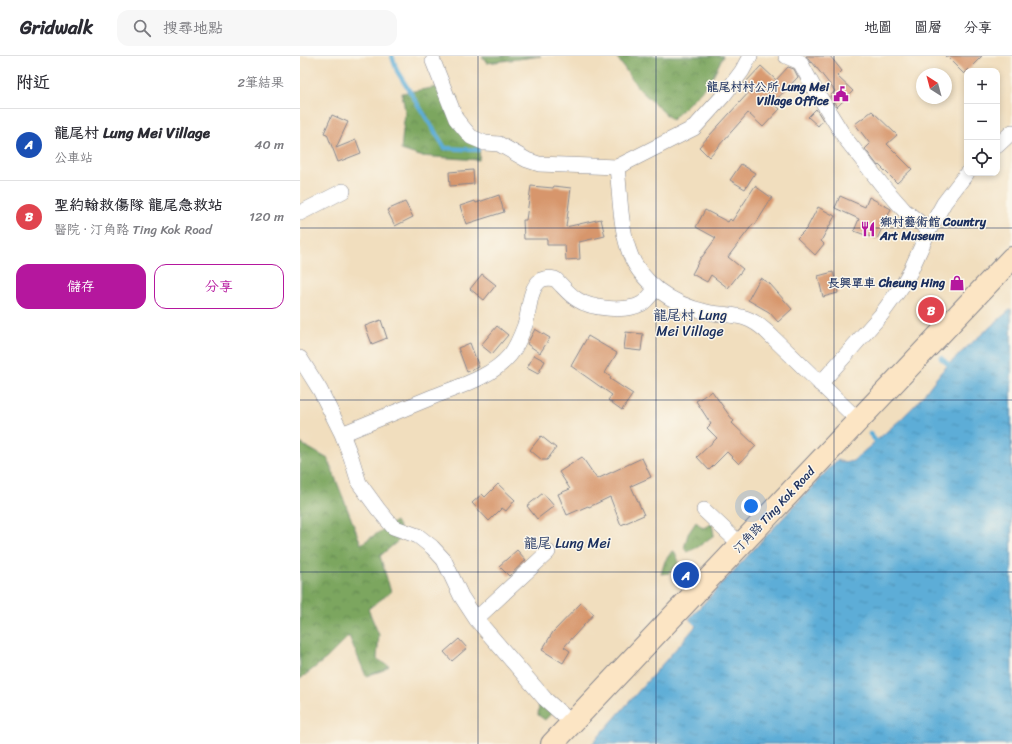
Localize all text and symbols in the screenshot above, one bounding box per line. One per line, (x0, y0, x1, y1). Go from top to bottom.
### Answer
search box (117, 10, 397, 46)
text: Gridwalk (20, 11, 93, 44)
text: 搜尋地點 (163, 15, 223, 41)
text: 地圖 (864, 15, 892, 40)
text: 圖層 (914, 15, 942, 40)
text: 分享 (964, 15, 992, 40)
icon: search (131, 17, 153, 39)
text: 附近 (16, 67, 50, 97)
north arrow (916, 68, 952, 104)
map controls (964, 68, 1000, 176)
button: + (964, 68, 1000, 104)
text: 2筆結果 (237, 71, 284, 94)
place label: 龍尾村村公所 Lung Mei Village Office (707, 76, 830, 112)
public building icon: 龍尾村村公所 Lung Mei Village Office (832, 85, 850, 103)
button: − (964, 104, 1000, 140)
text: 龍尾村 Lung Mei Village (54, 120, 210, 146)
text: A (25, 133, 33, 156)
text: 40 m (254, 133, 284, 156)
button: locate (964, 140, 1000, 176)
text: 公車站 (54, 146, 93, 169)
text: 聖約翰救傷隊 龍尾急救站 (54, 192, 223, 218)
text: B (25, 205, 33, 228)
text: 120 m (249, 205, 284, 228)
place label: 鄉村藝術館 Country Art Museum (879, 211, 987, 247)
text: 醫院 · 汀角路 Ting Kok Road (54, 218, 212, 241)
restaurant icon: 鄉村藝術館 Country Art Museum (859, 220, 877, 238)
button: 儲存 (16, 264, 146, 309)
button: 分享 (154, 264, 284, 309)
place label: 長興單車 Cheung Hing (828, 272, 946, 294)
shop icon: 長興單車 Cheung Hing (948, 274, 966, 292)
pin: B (918, 295, 944, 325)
district label: 龍尾村 Lung Mei Village (653, 303, 727, 344)
street label: 汀角路 Ting Kok Road (728, 460, 822, 559)
your location (741, 496, 761, 516)
district label: 龍尾 Lung Mei (524, 531, 612, 556)
pin: A (673, 560, 699, 590)

